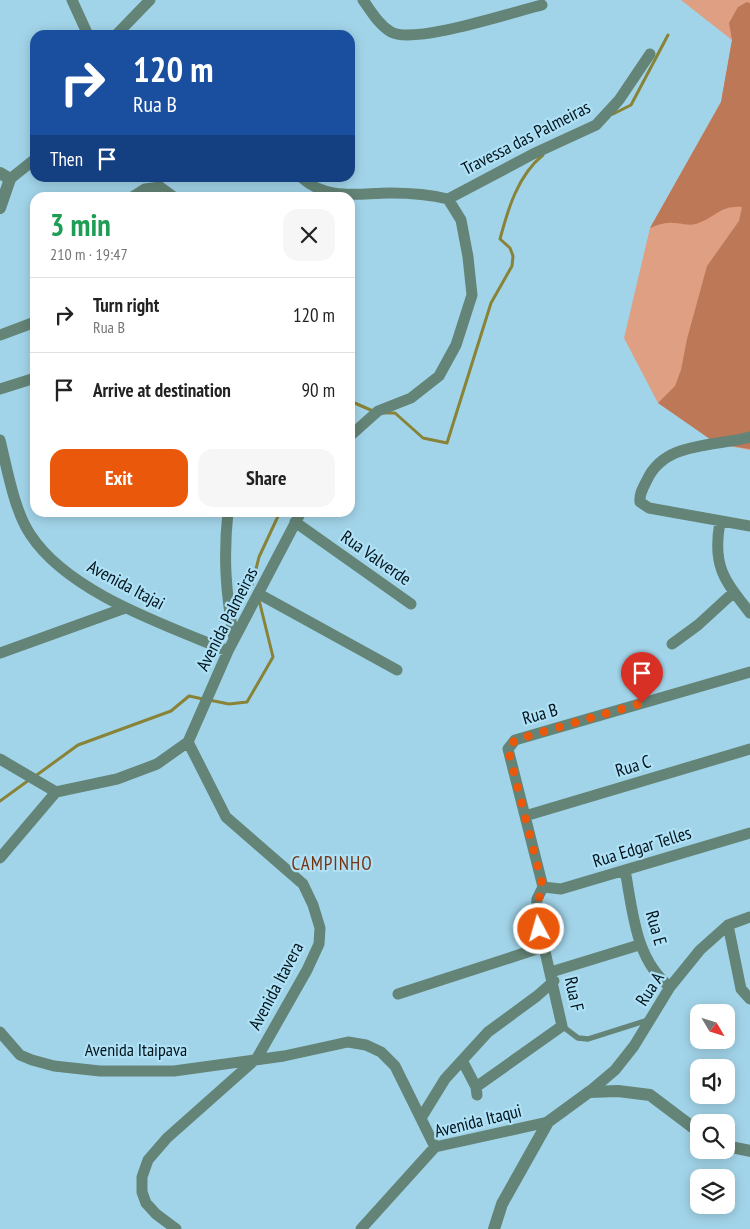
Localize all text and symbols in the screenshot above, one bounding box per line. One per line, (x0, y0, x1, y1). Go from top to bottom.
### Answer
text: 120 m (133, 46, 214, 92)
icon: right (50, 50, 115, 115)
text: Rua B (133, 90, 177, 118)
street label: Travessa das Palmeiras (458, 95, 594, 180)
icon: arrive (93, 145, 121, 173)
text: Then (50, 147, 83, 171)
text: 3 min (50, 205, 111, 244)
button: close (283, 209, 335, 261)
text: 210 m · 19:47 (50, 244, 128, 264)
text: Turn right (93, 293, 159, 317)
icon: right (50, 301, 78, 329)
text: 120 m (293, 303, 335, 327)
text: Rua B (93, 317, 125, 337)
icon: arrive (50, 376, 78, 404)
text: Arrive at destination (93, 378, 231, 402)
text: 90 m (302, 378, 335, 402)
button: Exit (50, 449, 188, 507)
button: Share (198, 449, 335, 507)
street label: Rua Valverde (337, 525, 416, 590)
street label: Avenida Itajai (84, 555, 169, 615)
street label: Avenida Palmeiras (191, 563, 263, 674)
pin (621, 652, 663, 703)
icon: arrive (628, 659, 656, 687)
street label: Rua B (519, 698, 560, 730)
street label: Rua C (612, 749, 653, 782)
street label: Rua Edgar Telles (590, 821, 694, 872)
district label: CAMPINHO (291, 851, 373, 875)
position arrow (512, 902, 564, 954)
street label: Rua E (641, 908, 672, 948)
street label: Avenida Itavera (243, 938, 308, 1033)
street label: Rua A (630, 967, 669, 1010)
street label: Rua F (560, 974, 589, 1013)
north arrow (690, 1004, 735, 1049)
map controls (690, 1004, 735, 1214)
street label: Avenida Itaipava (85, 1038, 187, 1061)
button: sound (690, 1059, 735, 1104)
street label: Avenida Itaqui (432, 1099, 524, 1142)
button: search (690, 1114, 735, 1159)
button: layers (690, 1169, 735, 1214)

